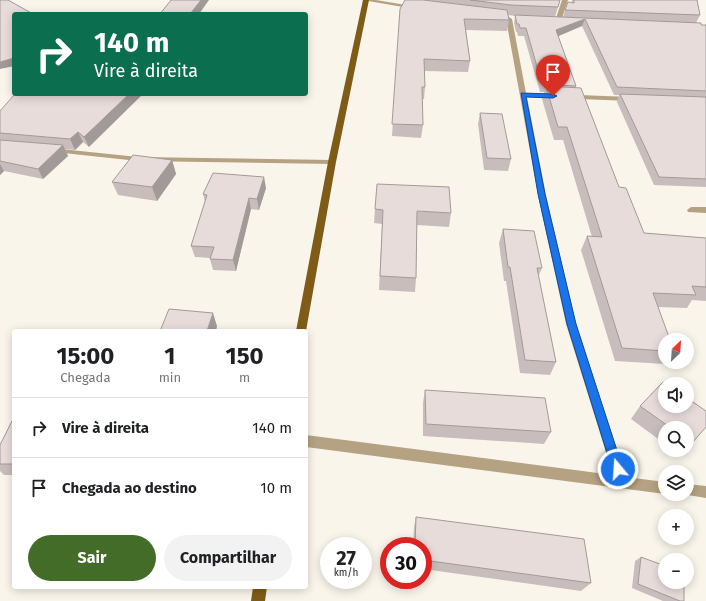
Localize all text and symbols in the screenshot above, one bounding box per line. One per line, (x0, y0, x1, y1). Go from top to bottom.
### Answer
text: 140 m (94, 26, 170, 59)
icon: right (28, 28, 80, 80)
pin (536, 55, 570, 96)
text: Vire à direita (94, 60, 198, 82)
icon: arrive (542, 61, 564, 83)
north arrow (658, 333, 694, 369)
map controls (658, 333, 694, 589)
text: 15:00 (56, 342, 114, 370)
text: 1 (164, 342, 175, 370)
text: 150 (226, 342, 264, 370)
text: Chegada (60, 370, 110, 385)
text: min (159, 370, 181, 385)
text: m (239, 370, 250, 385)
button: sound (658, 377, 694, 413)
icon: right (28, 417, 50, 439)
text: Vire à direita (62, 419, 149, 437)
text: 140 m (252, 419, 292, 437)
button: search (658, 421, 694, 457)
position arrow (597, 448, 639, 490)
button: layers (658, 465, 694, 501)
icon: arrive (28, 477, 50, 499)
text: Chegada ao destino (62, 479, 197, 497)
text: 10 m (260, 479, 292, 497)
button: + (658, 509, 694, 545)
button: Sair (28, 535, 156, 581)
button: Compartilhar (164, 535, 292, 581)
speed limit sign: 30 (380, 537, 432, 589)
text: 27 (336, 546, 356, 570)
button: − (658, 553, 694, 589)
text: km/h (334, 567, 358, 579)

